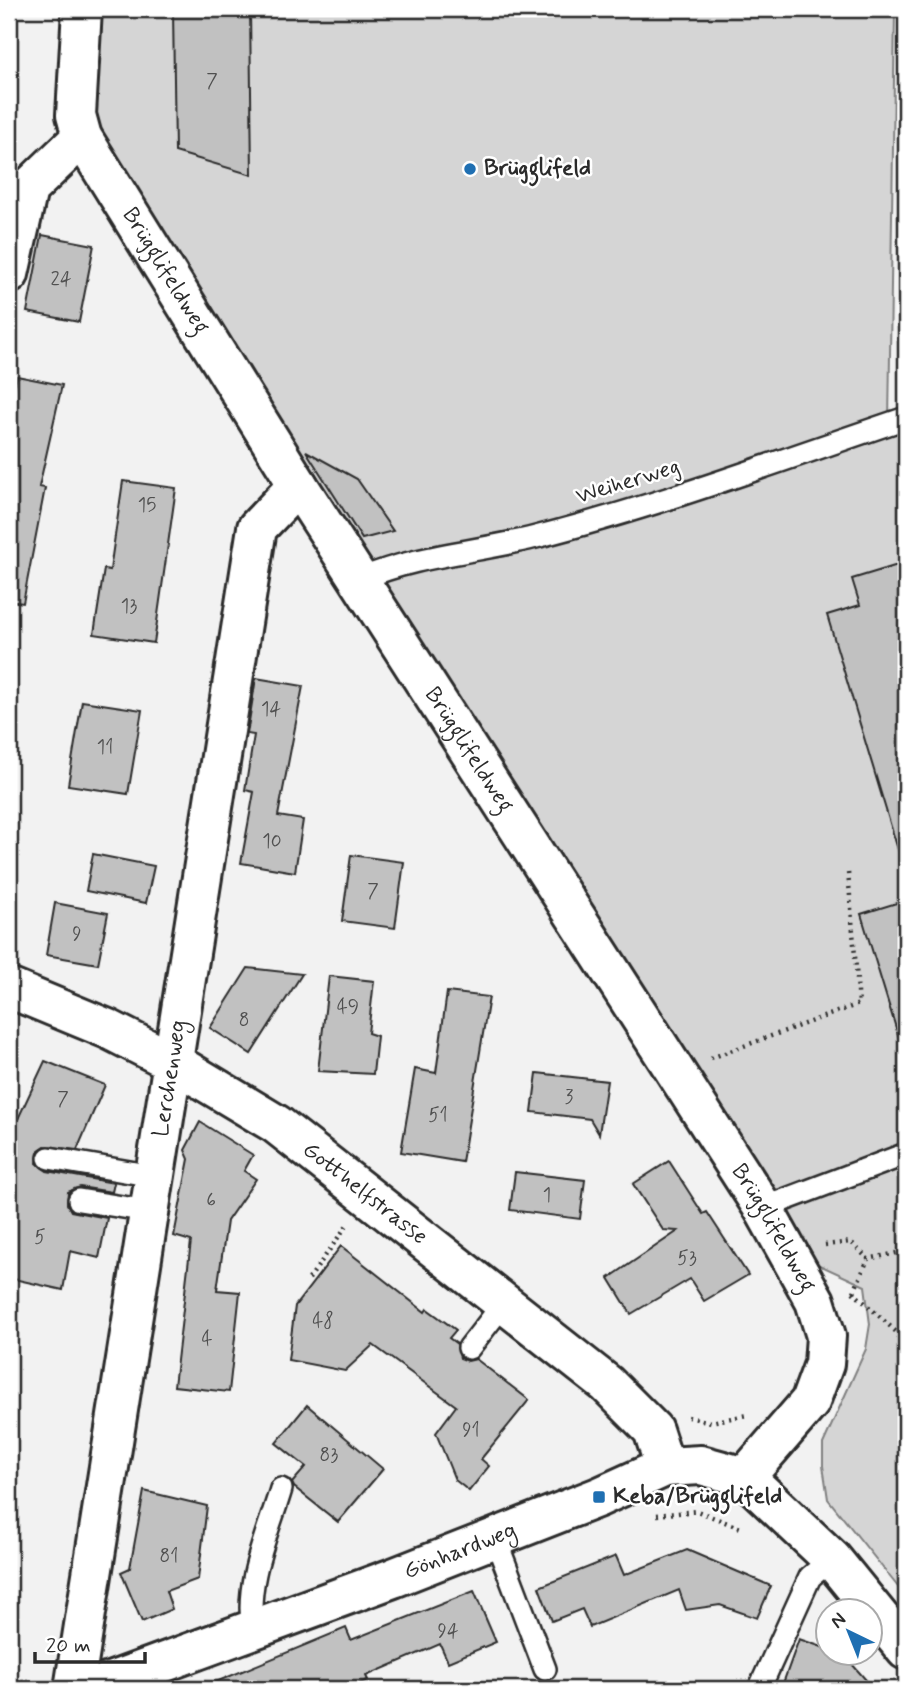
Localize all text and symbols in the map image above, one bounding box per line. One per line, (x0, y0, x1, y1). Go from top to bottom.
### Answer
house number: 7 (206, 69, 218, 94)
place label: Brügglifeld (484, 154, 591, 187)
marker: Brügglifeld (462, 161, 478, 177)
street label: Brügglifeldweg (115, 202, 216, 341)
house number: 24 (51, 267, 71, 292)
street label: Weiherweg (572, 452, 684, 512)
house number: 15 (138, 493, 156, 518)
house number: 13 (121, 594, 137, 619)
street label: Brügglifeldweg (417, 682, 520, 820)
house number: 14 (261, 697, 281, 722)
house number: 11 (97, 735, 113, 760)
house number: 10 (262, 829, 282, 854)
house number: 7 (367, 879, 379, 904)
house number: 9 (72, 922, 82, 947)
house number: 49 (337, 995, 359, 1020)
house number: 8 (239, 1008, 249, 1033)
street label: Lerchenweg (146, 1018, 196, 1139)
house number: 3 (565, 1085, 574, 1110)
house number: 7 (57, 1087, 69, 1112)
house number: 51 (428, 1103, 448, 1128)
street label: Gotthelfstrasse (296, 1135, 433, 1252)
street label: Brügglifeldweg (724, 1158, 822, 1299)
house number: 1 (543, 1183, 551, 1208)
house number: 6 (206, 1188, 216, 1213)
house number: 5 (34, 1225, 46, 1250)
house number: 53 (677, 1246, 697, 1271)
house number: 48 (312, 1309, 334, 1334)
house number: 4 (201, 1327, 213, 1352)
house number: 91 (462, 1418, 480, 1443)
house number: 83 (320, 1443, 338, 1468)
place label: Keba/Brügglifeld (613, 1482, 782, 1515)
marker: Keba/Brügglifeld (591, 1489, 607, 1505)
street label: Gönhardweg (400, 1516, 522, 1587)
house number: 81 (160, 1544, 178, 1569)
north arrow (814, 1596, 884, 1666)
text: N (825, 1607, 852, 1634)
house number: 94 (438, 1619, 458, 1644)
scale bar (35, 1621, 145, 1665)
text: 20 m (46, 1632, 91, 1660)

